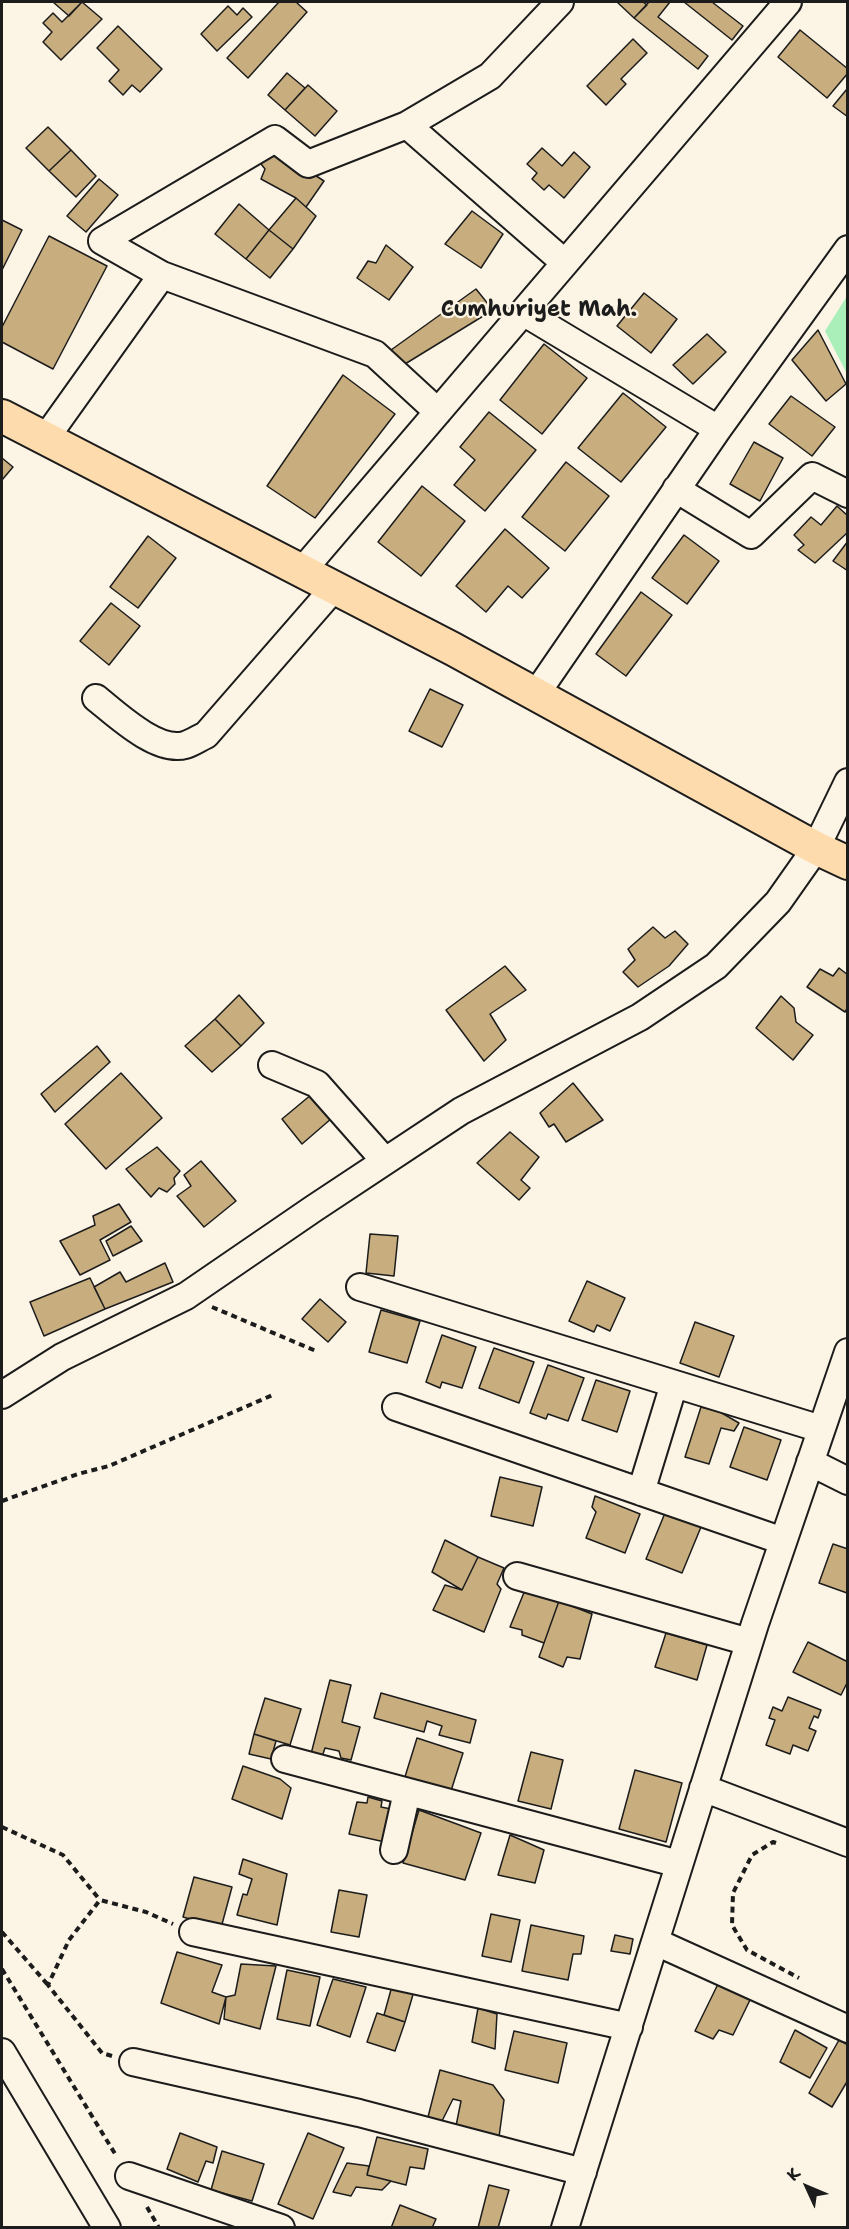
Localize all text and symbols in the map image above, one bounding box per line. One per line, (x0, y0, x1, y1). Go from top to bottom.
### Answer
district label: Cumhuriyet Mah. (441, 297, 637, 323)
north arrow (777, 2157, 837, 2217)
text: K (782, 2163, 805, 2185)

